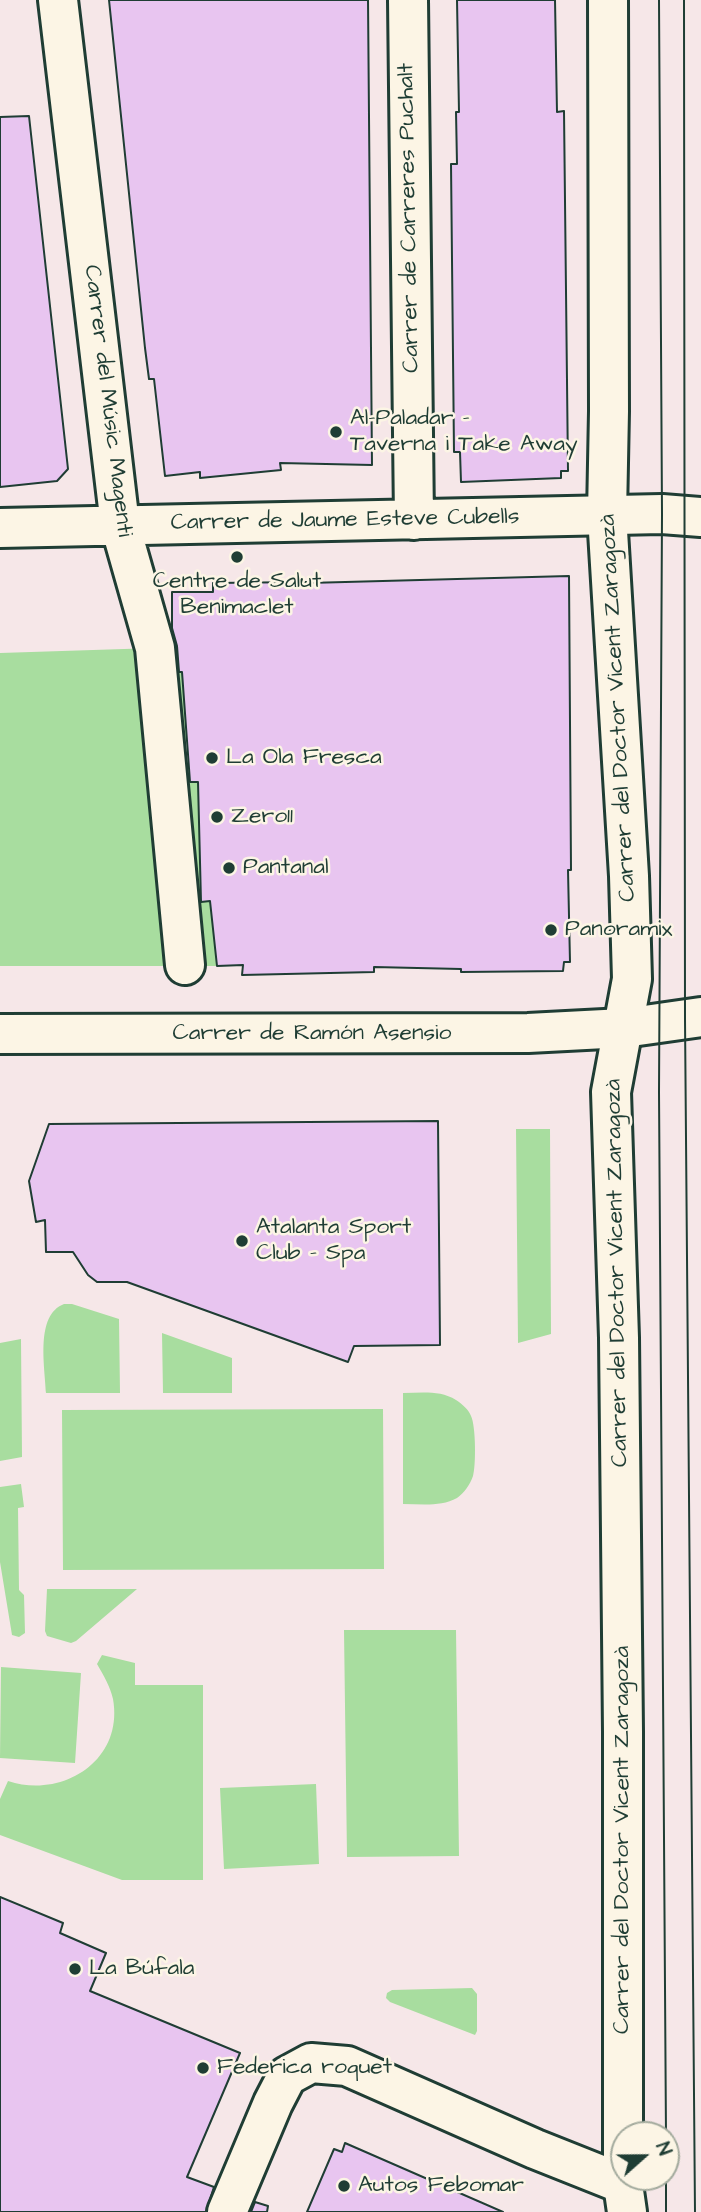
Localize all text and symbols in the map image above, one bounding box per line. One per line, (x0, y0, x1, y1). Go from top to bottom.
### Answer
street label: Carrer de Carreres Puchalt (393, 63, 427, 373)
street label: Carrer del Músic Magenti (77, 264, 137, 538)
place label: Al-Paladar - Taverna i Take Away (350, 405, 578, 459)
marker: Al-Paladar - Taverna i Take Away (328, 424, 344, 440)
street label: Carrer de Jaume Esteve Cubells (170, 504, 520, 538)
street label: Carrer del Doctor Vicent Zaragozà (595, 513, 643, 903)
marker: Centre de Salut Benimaclet (229, 549, 245, 565)
place label: Centre de Salut Benimaclet (153, 568, 321, 622)
place label: La Ola Fresca (226, 744, 382, 772)
marker: La Ola Fresca (204, 750, 220, 766)
place label: Zero11 (231, 803, 293, 831)
marker: Zero11 (209, 809, 225, 825)
place label: Pantanal (243, 854, 329, 882)
marker: Pantanal (221, 860, 237, 876)
place label: Panoramix (565, 916, 672, 944)
marker: Panoramix (543, 922, 559, 938)
street label: Carrer de Ramón Asensio (173, 1020, 451, 1048)
street label: Carrer del Doctor Vicent Zaragozà (601, 1079, 635, 1467)
place label: Atalanta Sport Club - Spa (256, 1214, 411, 1268)
marker: Atalanta Sport Club - Spa (234, 1233, 250, 1249)
street label: Carrer del Doctor Vicent Zaragozà (609, 1646, 637, 2034)
place label: La Búfala (89, 1955, 195, 1983)
marker: La Búfala (67, 1961, 83, 1977)
place label: Federica roquet (217, 2054, 392, 2082)
marker: Federica roquet (195, 2060, 211, 2076)
north arrow (610, 2121, 680, 2191)
text: N (648, 2139, 678, 2159)
place label: Autos Febomar (358, 2172, 524, 2200)
marker: Autos Febomar (336, 2178, 352, 2194)

